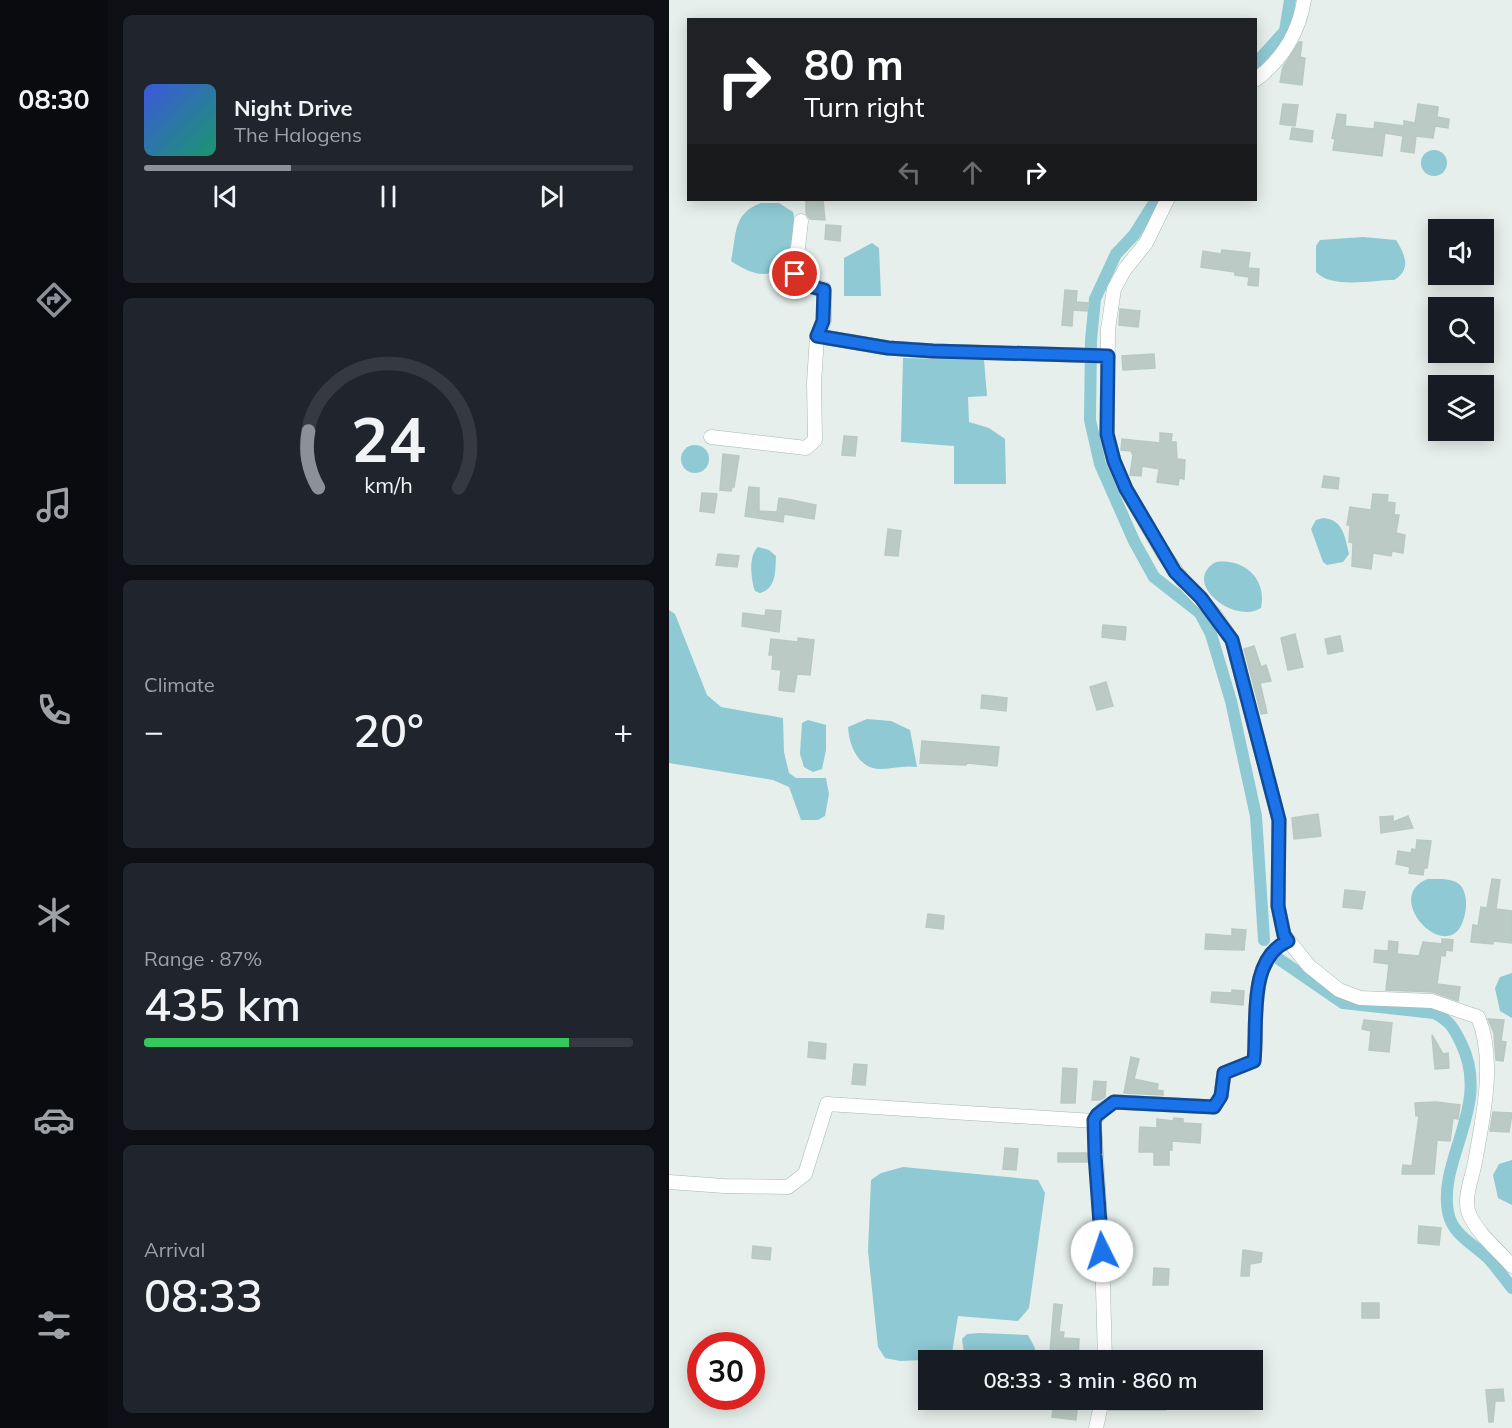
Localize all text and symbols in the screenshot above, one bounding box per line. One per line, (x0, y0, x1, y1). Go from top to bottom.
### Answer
text: 80 m (804, 38, 904, 91)
icon: right (705, 42, 783, 120)
text: 08:30 (18, 82, 90, 116)
text: Turn right (804, 90, 924, 124)
text: Night Drive (234, 94, 353, 122)
text: The Halogens (234, 122, 362, 147)
icon: left (893, 156, 926, 189)
icon: ahead (956, 156, 989, 189)
icon: right (1019, 156, 1052, 189)
icon: previous (209, 180, 242, 213)
icon: pause (372, 180, 405, 213)
icon: next (535, 180, 568, 213)
map controls (1428, 219, 1494, 441)
button: sound (1428, 219, 1494, 285)
pin (769, 248, 820, 299)
icon: arrive (778, 257, 811, 290)
icon: directions (33, 279, 75, 321)
button: search (1428, 297, 1494, 363)
button: layers (1428, 375, 1494, 441)
text: 24 (351, 400, 426, 479)
text: km/h (364, 472, 413, 499)
icon: music (33, 484, 75, 526)
text: Climate (144, 672, 215, 697)
icon: phone (33, 689, 75, 731)
text: 20° (353, 702, 424, 758)
text: − (144, 710, 164, 751)
text: + (613, 710, 633, 751)
icon: climate (33, 894, 75, 936)
text: Range · 87% (144, 946, 262, 971)
text: 435 km (144, 976, 301, 1032)
icon: car (33, 1099, 75, 1141)
position arrow (1070, 1219, 1134, 1283)
text: Arrival (144, 1237, 205, 1262)
text: 08:33 (144, 1267, 263, 1323)
icon: filters (33, 1304, 75, 1346)
speed limit sign: 30 (687, 1332, 765, 1410)
text: 08:33 · 3 min · 860 m (983, 1366, 1198, 1394)

